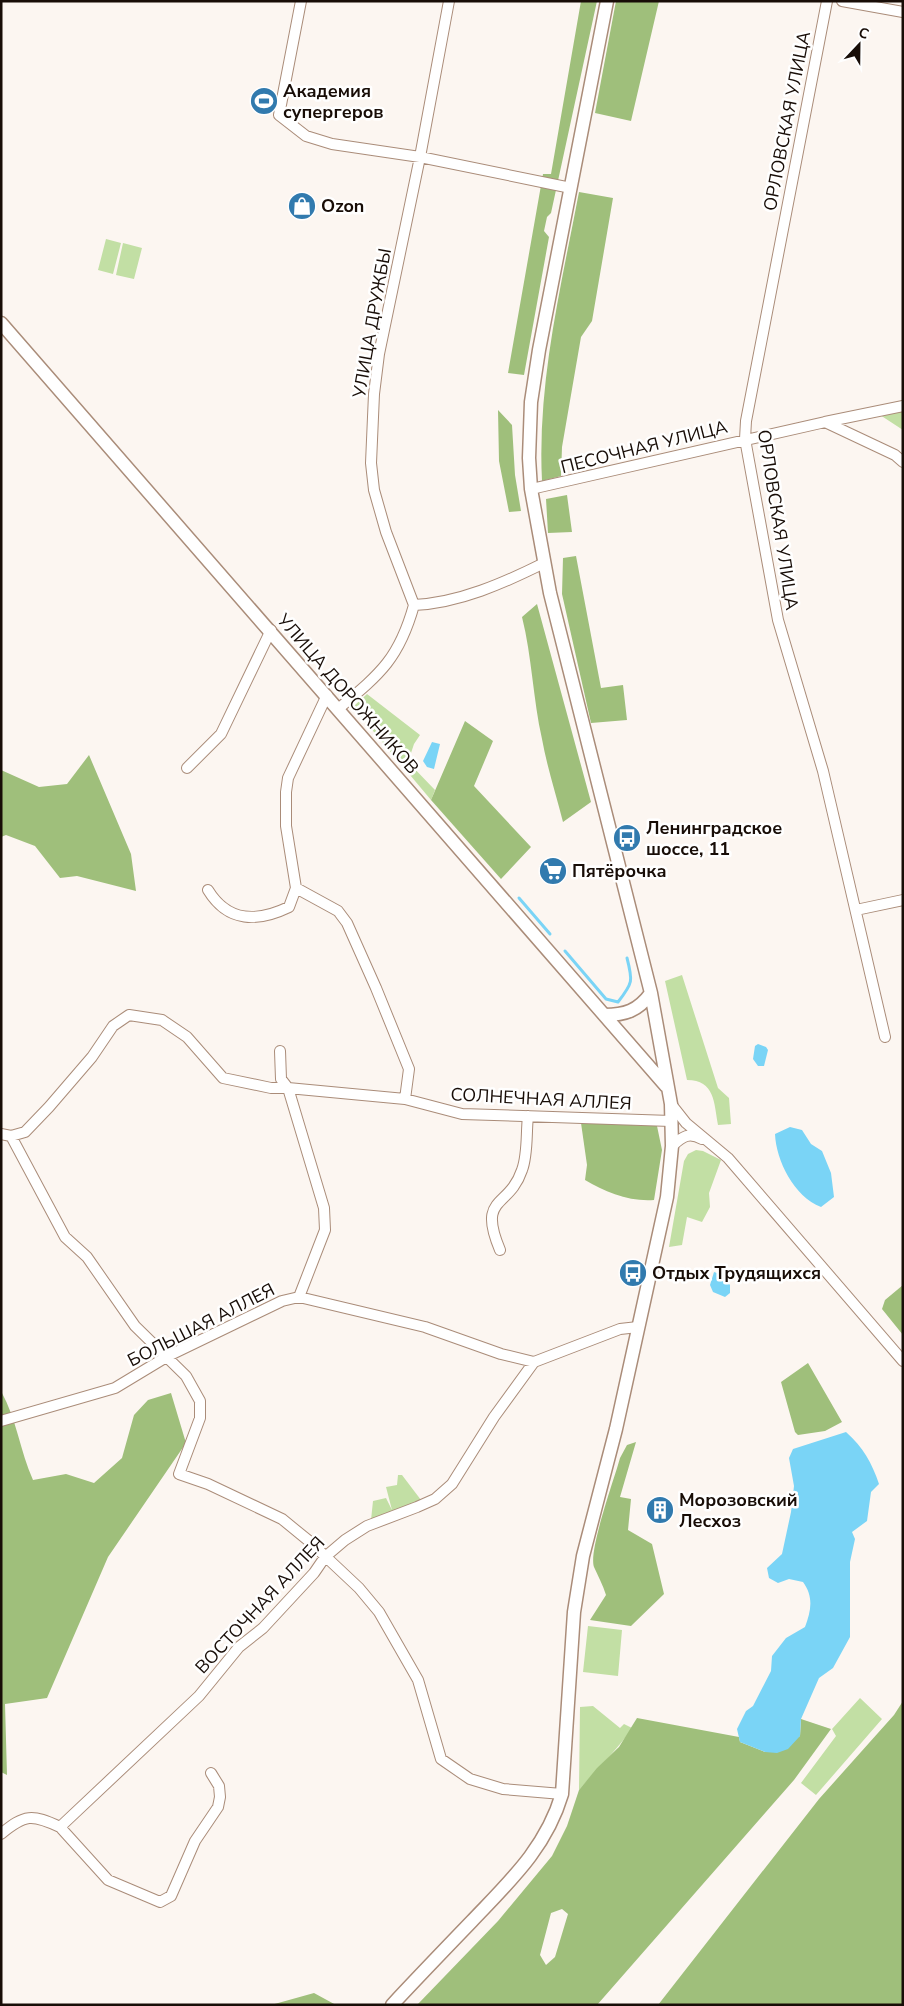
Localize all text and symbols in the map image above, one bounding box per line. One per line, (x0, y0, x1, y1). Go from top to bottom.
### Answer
north arrow (834, 20, 884, 70)
text: С (856, 23, 872, 44)
street label: ОРЛОВСКАЯ УЛИЦА (758, 29, 816, 213)
place label: Академия супергеров (283, 79, 384, 124)
sports icon: Академия супергеров (249, 86, 279, 116)
shop icon: Ozon (287, 191, 317, 221)
place label: Ozon (321, 194, 364, 218)
street label: УЛИЦА ДРУЖБЫ (347, 246, 397, 401)
street label: ПЕСОЧНАЯ УЛИЦА (558, 415, 730, 479)
street label: ОРЛОВСКАЯ УЛИЦА (752, 428, 804, 612)
street label: УЛИЦА ДОРОЖНИКОВ (271, 608, 424, 779)
place label: Ленинградское шоссе, 11 (646, 816, 782, 861)
bus stop icon: Ленинградское шоссе, 11 (612, 823, 642, 853)
supermarket icon: Пятёрочка (538, 856, 568, 886)
place label: Пятёрочка (572, 859, 667, 883)
street label: СОЛНЕЧНАЯ АЛЛЕЯ (450, 1082, 632, 1116)
bus stop icon: Отдых Трудящихся (618, 1258, 648, 1288)
place label: Отдых Трудящихся (652, 1261, 821, 1285)
street label: БОЛЬШАЯ АЛЛЕЯ (123, 1278, 279, 1372)
place label: Морозовский Лесхоз (679, 1488, 798, 1533)
building icon: Морозовский Лесхоз (645, 1495, 675, 1525)
street label: ВОСТОЧНАЯ АЛЛЕЯ (190, 1531, 330, 1679)

